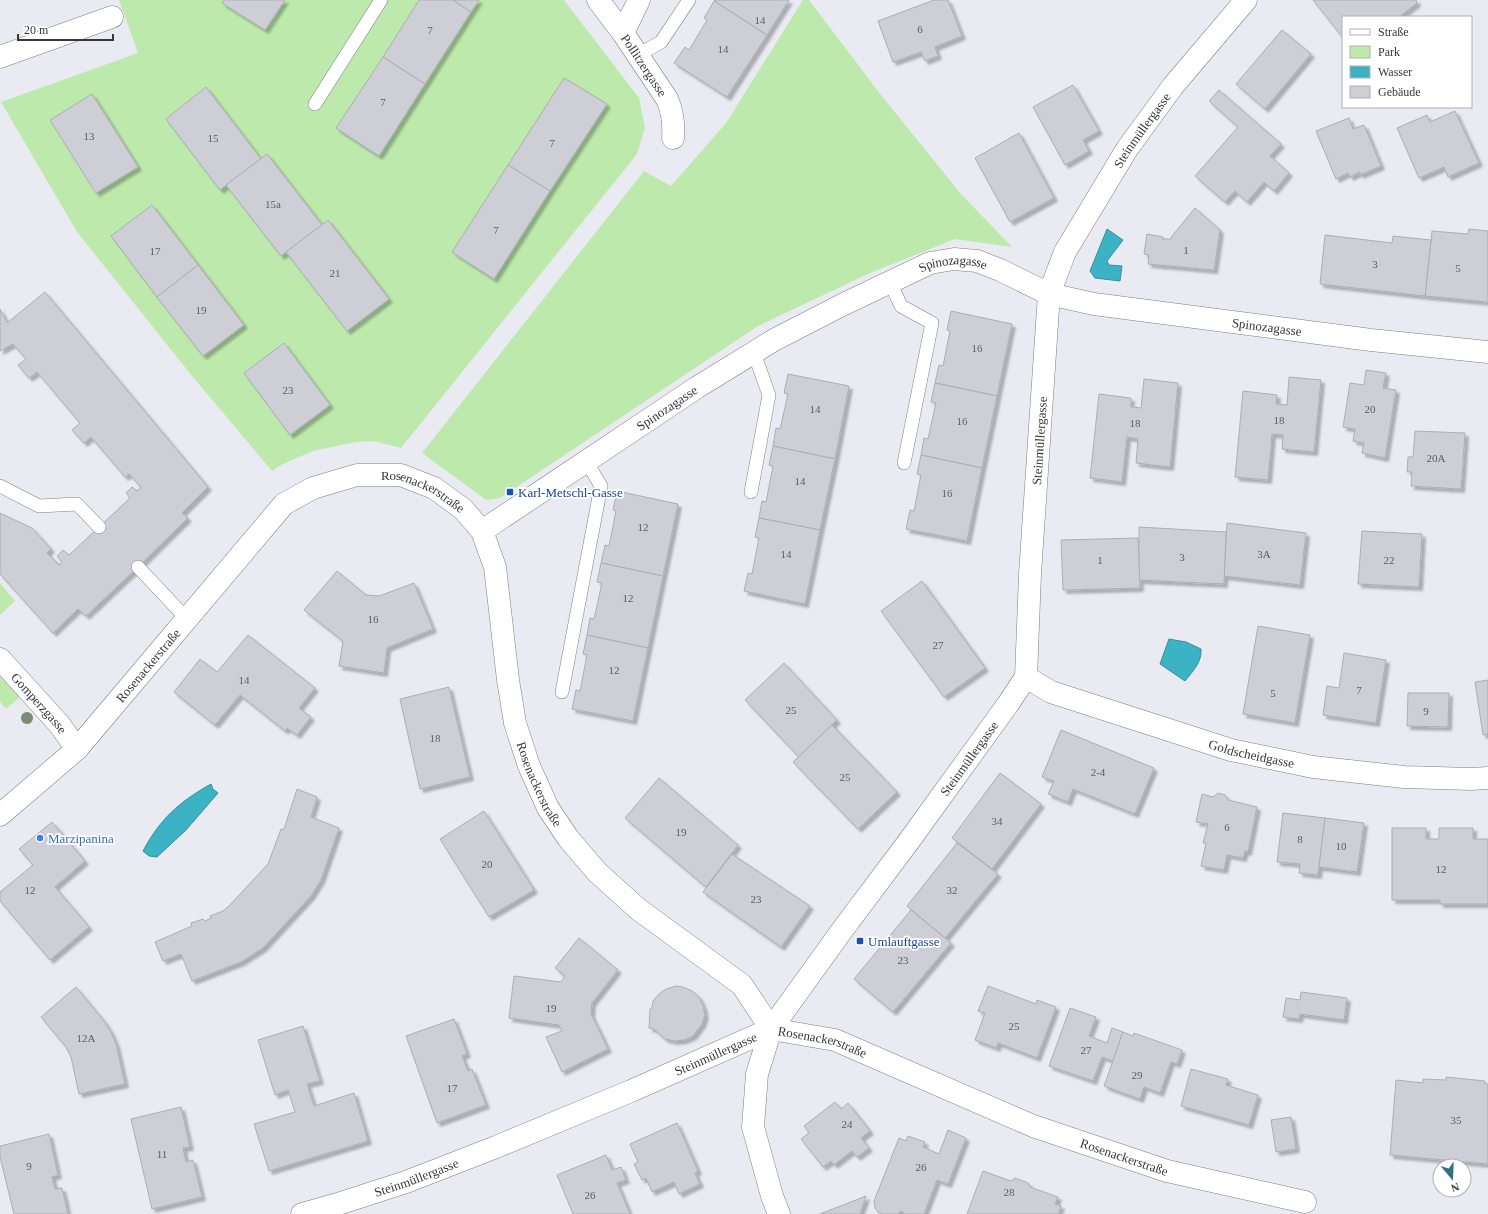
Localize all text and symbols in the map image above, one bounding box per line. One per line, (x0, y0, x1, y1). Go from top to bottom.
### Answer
house number: 14 (755, 14, 766, 26)
scale bar (18, 16, 113, 42)
legend (1342, 16, 1472, 108)
text: 20 m (24, 23, 49, 37)
house number: 6 (917, 23, 923, 35)
house number: 7 (427, 24, 433, 36)
text: Straße (1378, 25, 1409, 39)
street label: Pollitzergasse (618, 31, 671, 99)
house number: 14 (718, 43, 729, 55)
text: Park (1378, 45, 1400, 59)
text: Wasser (1378, 65, 1412, 79)
text: Gebäude (1378, 85, 1421, 99)
street label: Steinmüllergasse (1110, 89, 1173, 171)
house number: 7 (380, 96, 386, 108)
house number: 13 (84, 130, 95, 142)
house number: 15 (208, 132, 219, 144)
house number: 7 (549, 137, 555, 149)
house number: 15a (265, 198, 281, 210)
house number: 7 (493, 224, 499, 236)
house number: 1 (1183, 244, 1189, 256)
house number: 17 (150, 245, 161, 257)
street label: Spinozagasse (916, 252, 990, 275)
house number: 3 (1372, 258, 1378, 270)
house number: 5 (1455, 262, 1461, 274)
house number: 21 (330, 267, 341, 279)
house number: 19 (196, 304, 207, 316)
street label: Spinozagasse (1231, 315, 1303, 338)
house number: 16 (972, 342, 983, 354)
street label: Spinozagasse (633, 382, 700, 433)
house number: 23 (283, 384, 294, 396)
street label: Steinmüllergasse (1029, 396, 1050, 486)
house number: 14 (810, 403, 821, 415)
house number: 20 (1365, 403, 1376, 415)
house number: 18 (1274, 414, 1285, 426)
house number: 16 (957, 415, 968, 427)
house number: 18 (1130, 417, 1141, 429)
house number: 20A (1427, 452, 1446, 464)
street label: Rosenackerstraße (381, 468, 468, 515)
house number: 14 (795, 475, 806, 487)
place label: Karl-Metschl-Gasse (518, 485, 623, 500)
marker: Karl-Metschl-Gasse (505, 487, 515, 497)
house number: 16 (942, 487, 953, 499)
house number: 12 (638, 521, 649, 533)
house number: 14 (781, 548, 792, 560)
house number: 3A (1257, 548, 1271, 560)
house number: 3 (1179, 551, 1185, 563)
house number: 1 (1097, 554, 1103, 566)
house number: 22 (1384, 554, 1395, 566)
house number: 12 (623, 592, 634, 604)
house number: 16 (368, 613, 379, 625)
street label: Rosenackerstraße (112, 625, 183, 705)
house number: 27 (933, 639, 944, 651)
house number: 12 (609, 664, 620, 676)
street label: Gomperzgasse (8, 669, 71, 736)
house number: 14 (239, 674, 250, 686)
house number: 7 (1356, 684, 1362, 696)
house number: 5 (1270, 687, 1276, 699)
house number: 25 (786, 704, 797, 716)
house number: 9 (1423, 705, 1429, 717)
street label: Steinmüllergasse (937, 718, 1001, 799)
house number: 18 (430, 732, 441, 744)
street label: Goldscheidgasse (1207, 736, 1296, 770)
street label: Rosenackerstraße (514, 740, 566, 829)
house number: 2-4 (1091, 766, 1106, 778)
house number: 25 (840, 771, 851, 783)
house number: 34 (992, 815, 1003, 827)
house number: 6 (1224, 821, 1230, 833)
house number: 19 (676, 826, 687, 838)
place label: Marzipanina (48, 831, 114, 846)
marker: Marzipanina (35, 833, 45, 843)
house number: 8 (1297, 833, 1303, 845)
house number: 10 (1336, 840, 1347, 852)
house number: 20 (482, 858, 493, 870)
house number: 12 (1436, 863, 1447, 875)
house number: 12 (25, 884, 36, 896)
house number: 32 (947, 884, 958, 896)
house number: 23 (751, 893, 762, 905)
place label: Umlauftgasse (868, 934, 940, 949)
marker: Umlauftgasse (855, 936, 865, 946)
house number: 23 (898, 954, 909, 966)
house number: 19 (546, 1002, 557, 1014)
house number: 25 (1009, 1020, 1020, 1032)
street label: Rosenackerstraße (777, 1023, 869, 1061)
street label: Steinmüllergasse (672, 1029, 759, 1078)
house number: 12A (77, 1032, 96, 1044)
house number: 27 (1081, 1044, 1092, 1056)
house number: 29 (1132, 1069, 1143, 1081)
house number: 17 (447, 1082, 458, 1094)
house number: 35 (1451, 1114, 1462, 1126)
house number: 24 (842, 1118, 853, 1130)
street label: Rosenackerstraße (1078, 1135, 1170, 1178)
house number: 11 (157, 1148, 167, 1160)
street label: Steinmüllergasse (372, 1155, 461, 1199)
north arrow (1432, 1158, 1472, 1198)
house number: 9 (26, 1160, 32, 1172)
house number: 26 (916, 1161, 927, 1173)
text: N (1449, 1180, 1461, 1194)
house number: 28 (1004, 1186, 1015, 1198)
house number: 26 (585, 1189, 596, 1201)

